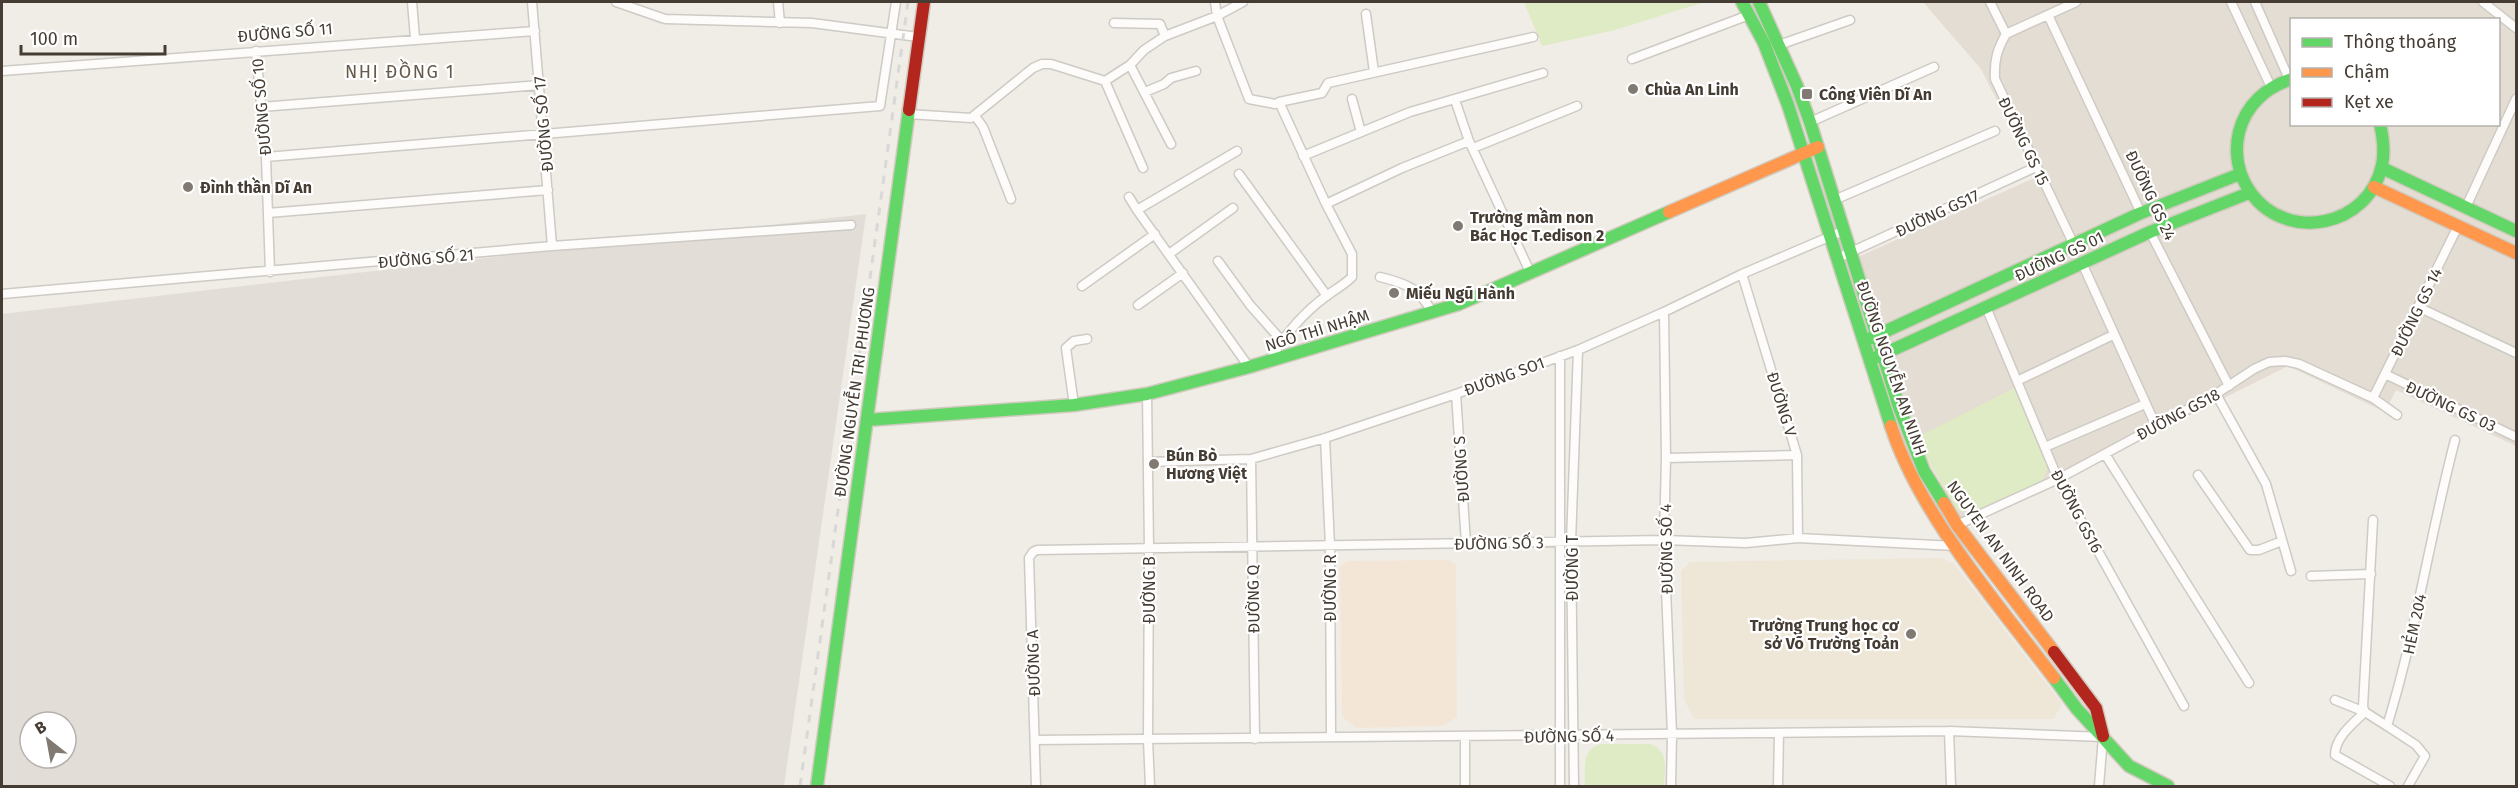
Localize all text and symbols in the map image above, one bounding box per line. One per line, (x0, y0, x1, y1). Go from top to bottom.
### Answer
street label: ĐƯỜNG SỐ 11 (236, 16, 333, 46)
scale bar (21, 18, 165, 56)
legend (2290, 18, 2500, 126)
text: 100 m (30, 28, 78, 50)
text: Thông thoáng (2344, 31, 2457, 53)
street label: ĐƯỜNG SỐ 10 (245, 57, 275, 157)
district label: NHỊ ĐỒNG 1 (345, 58, 455, 83)
text: Chậm (2344, 61, 2390, 83)
street label: ĐƯỜNG SỐ 17 (527, 75, 557, 173)
place label: Chùa An Linh (1645, 80, 1739, 99)
marker: Chùa An Linh (1626, 82, 1640, 96)
place label: Công Viên Dĩ An (1819, 85, 1932, 104)
marker: Công Viên Dĩ An (1800, 87, 1814, 101)
text: Kẹt xe (2344, 91, 2394, 113)
street label: ĐƯỜNG GS 15 (1994, 94, 2054, 188)
street label: ĐƯỜNG GS 24 (2121, 147, 2181, 244)
place label: Đình thần Dĩ An (200, 177, 312, 197)
marker: Đình thần Dĩ An (181, 180, 195, 194)
street label: ĐƯỜNG GS17 (1892, 185, 1982, 241)
place label: Trường mầm non Bác Học T.edison 2 (1470, 207, 1604, 245)
marker: Trường mầm non Bác Học T.edison 2 (1451, 219, 1465, 233)
street label: ĐƯỜNG GS 01 (2011, 227, 2107, 285)
street label: ĐƯỜNG SỐ 21 (377, 242, 475, 272)
street label: ĐƯỜNG GS 14 (2386, 264, 2446, 360)
street label: ĐƯỜNG NGUYỄN AN NINH (1853, 278, 1932, 458)
place label: Miếu Ngũ Hành (1406, 283, 1515, 303)
street label: ĐƯỜNG NGUYỄN TRI PHƯƠNG (828, 286, 879, 498)
marker: Miếu Ngũ Hành (1387, 286, 1401, 300)
street label: NGÔ THÌ NHẬM (1262, 305, 1372, 355)
street label: ĐƯỜNG SO1 (1461, 352, 1547, 400)
street label: ĐƯỜNG V (1763, 369, 1801, 439)
street label: ĐƯỜNG GS 03 (2403, 376, 2499, 436)
street label: ĐƯỜNG GS18 (2133, 384, 2223, 444)
street label: ĐƯỜNG S (1449, 435, 1473, 503)
place label: Bún Bò Hương Việt (1166, 446, 1248, 483)
marker: Bún Bò Hương Việt (1147, 457, 1161, 471)
street label: ĐƯỜNG GS16 (2047, 466, 2107, 556)
street label: NGUYEN AN NINH ROAD (1943, 477, 2058, 626)
street label: ĐƯỜNG SỐ 4 (1653, 503, 1677, 594)
street label: ĐƯỜNG SỐ 3 (1454, 530, 1544, 554)
street label: ĐƯỜNG T (1562, 534, 1582, 601)
street label: ĐƯỜNG R (1320, 554, 1340, 622)
street label: ĐƯỜNG B (1139, 556, 1159, 624)
street label: ĐƯỜNG Q (1242, 564, 1264, 634)
street label: HẺM 204 (2397, 591, 2430, 656)
place label: Trường Trung học cơ sở Võ Trường Toản (1750, 616, 1900, 653)
marker: Trường Trung học cơ sở Võ Trường Toản (1904, 627, 1918, 641)
street label: ĐƯỜNG A (1022, 628, 1044, 697)
north arrow (18, 710, 78, 770)
text: B (31, 717, 50, 738)
street label: ĐƯỜNG SỐ 4 (1524, 723, 1615, 747)

